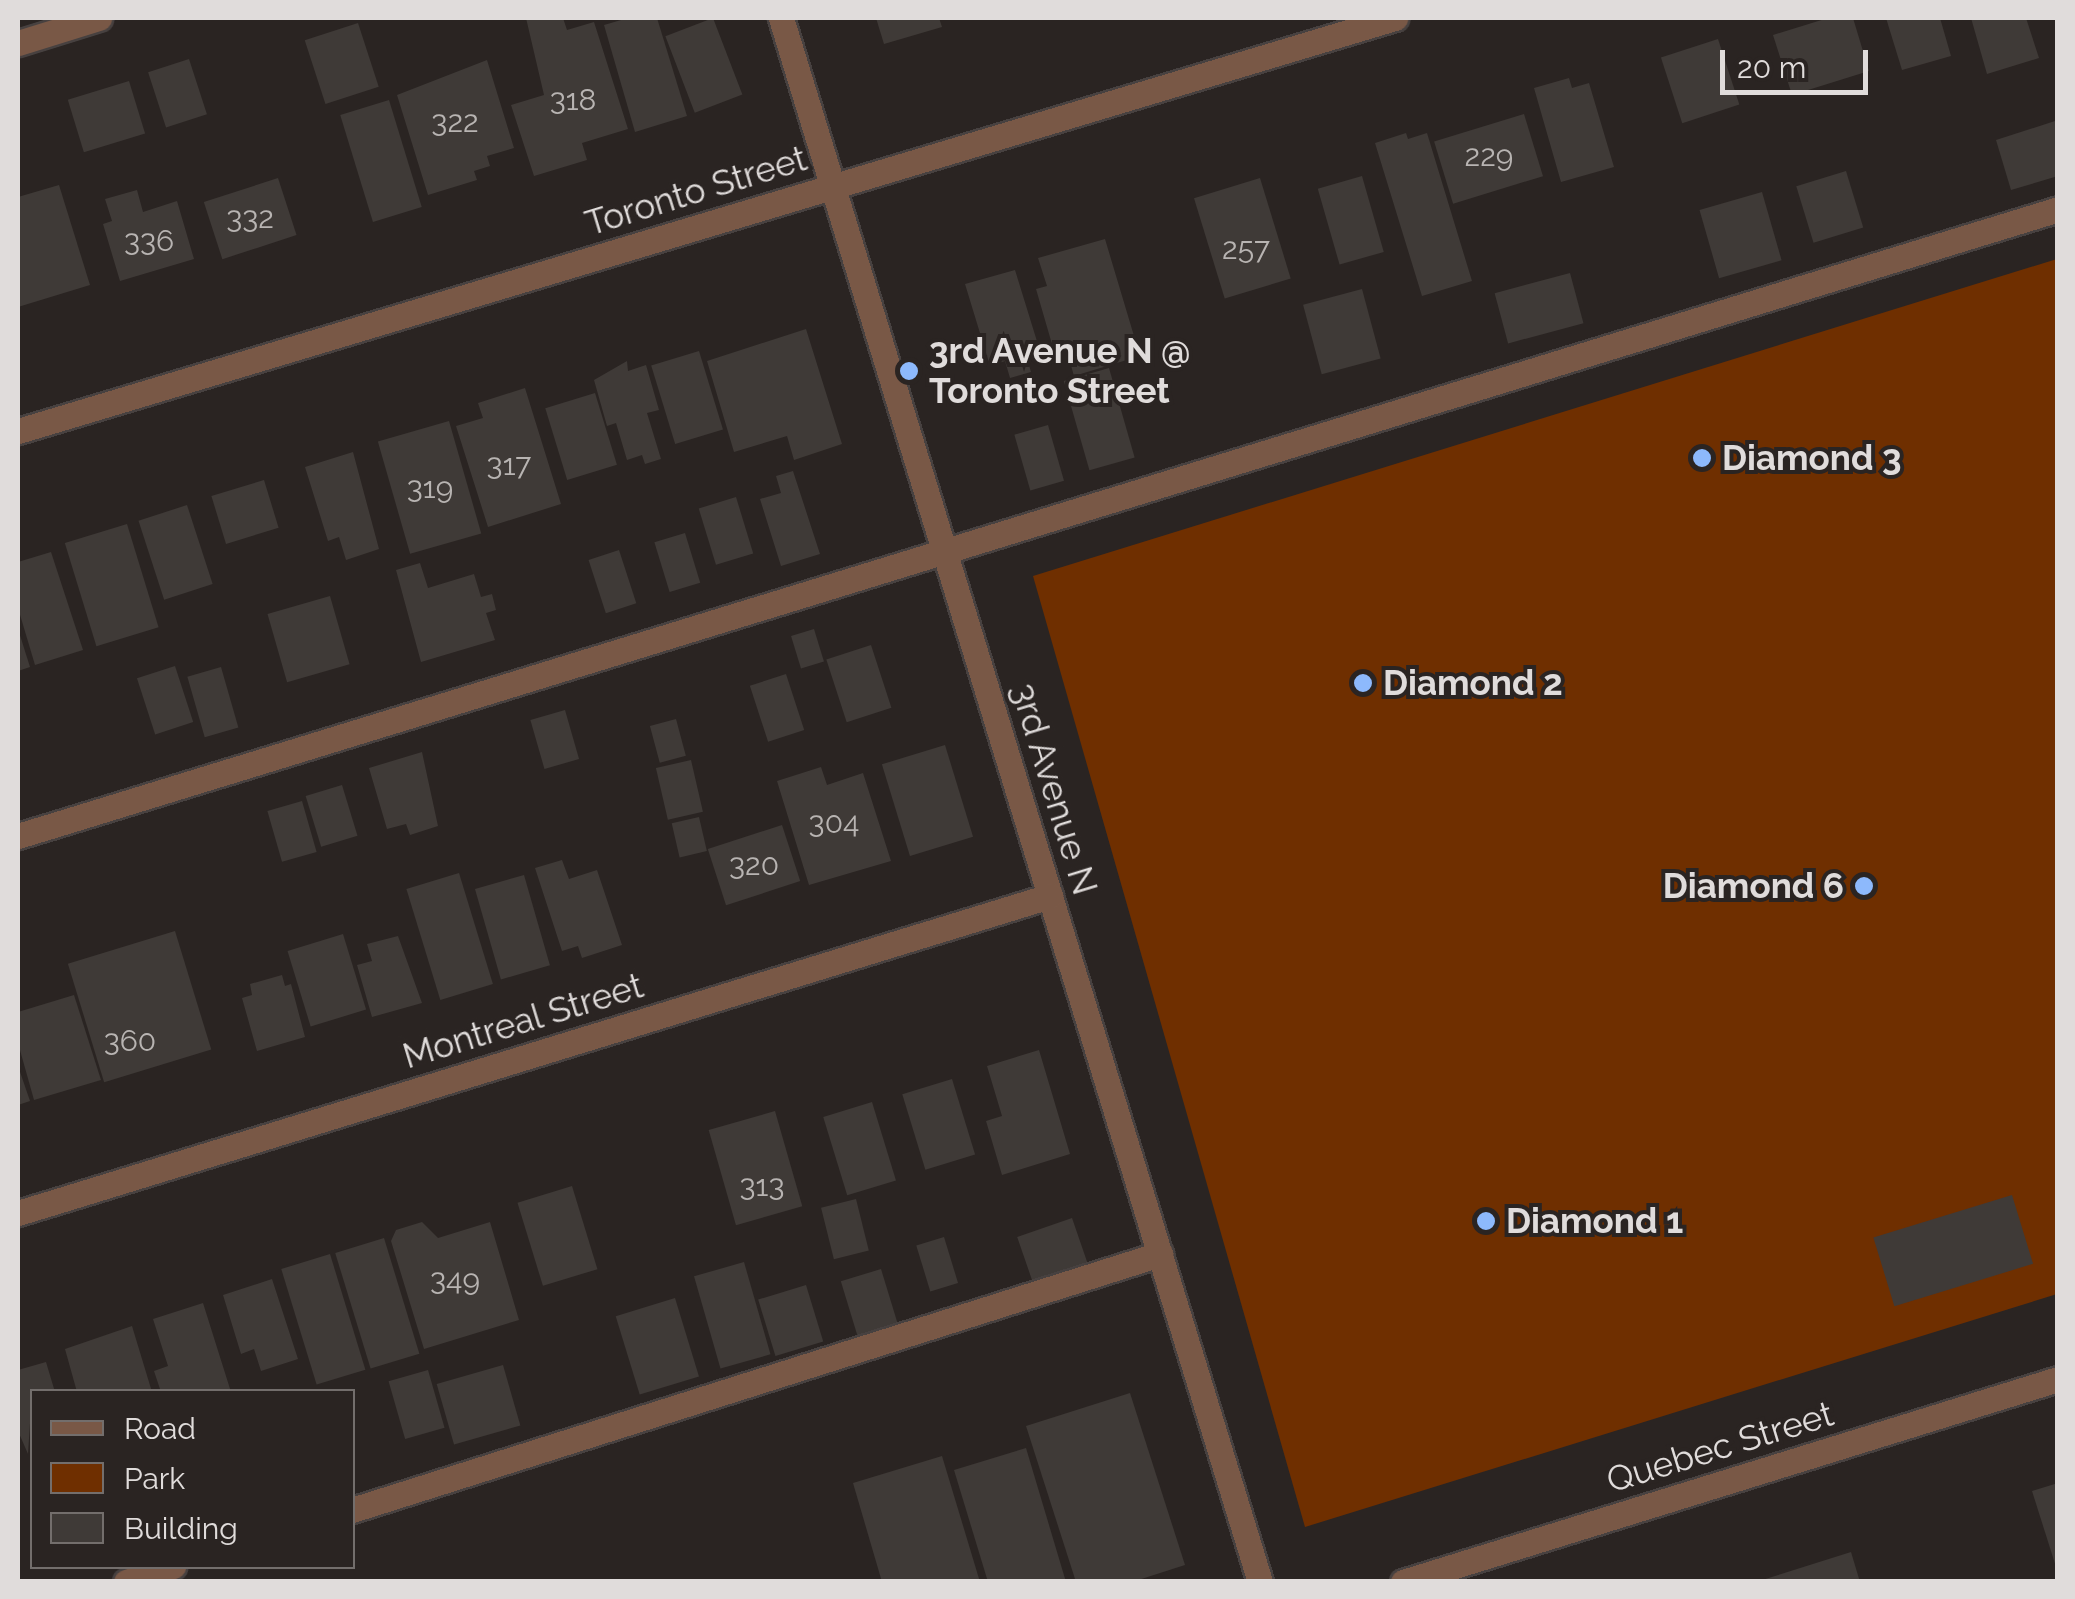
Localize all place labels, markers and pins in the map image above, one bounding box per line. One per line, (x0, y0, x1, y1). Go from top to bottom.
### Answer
place label: 3rd Avenue N @ Toronto Street (929, 330, 1192, 412)
marker: 3rd Avenue N @ Toronto Street (898, 360, 920, 382)
place label: Diamond 3 (1722, 437, 1901, 479)
marker: Diamond 3 (1691, 447, 1713, 469)
place label: Diamond 2 (1383, 662, 1563, 704)
marker: Diamond 2 (1352, 672, 1374, 694)
place label: Diamond 6 (1663, 865, 1844, 907)
marker: Diamond 6 (1853, 875, 1875, 897)
place label: Diamond 1 (1506, 1200, 1683, 1242)
marker: Diamond 1 (1475, 1210, 1497, 1232)

